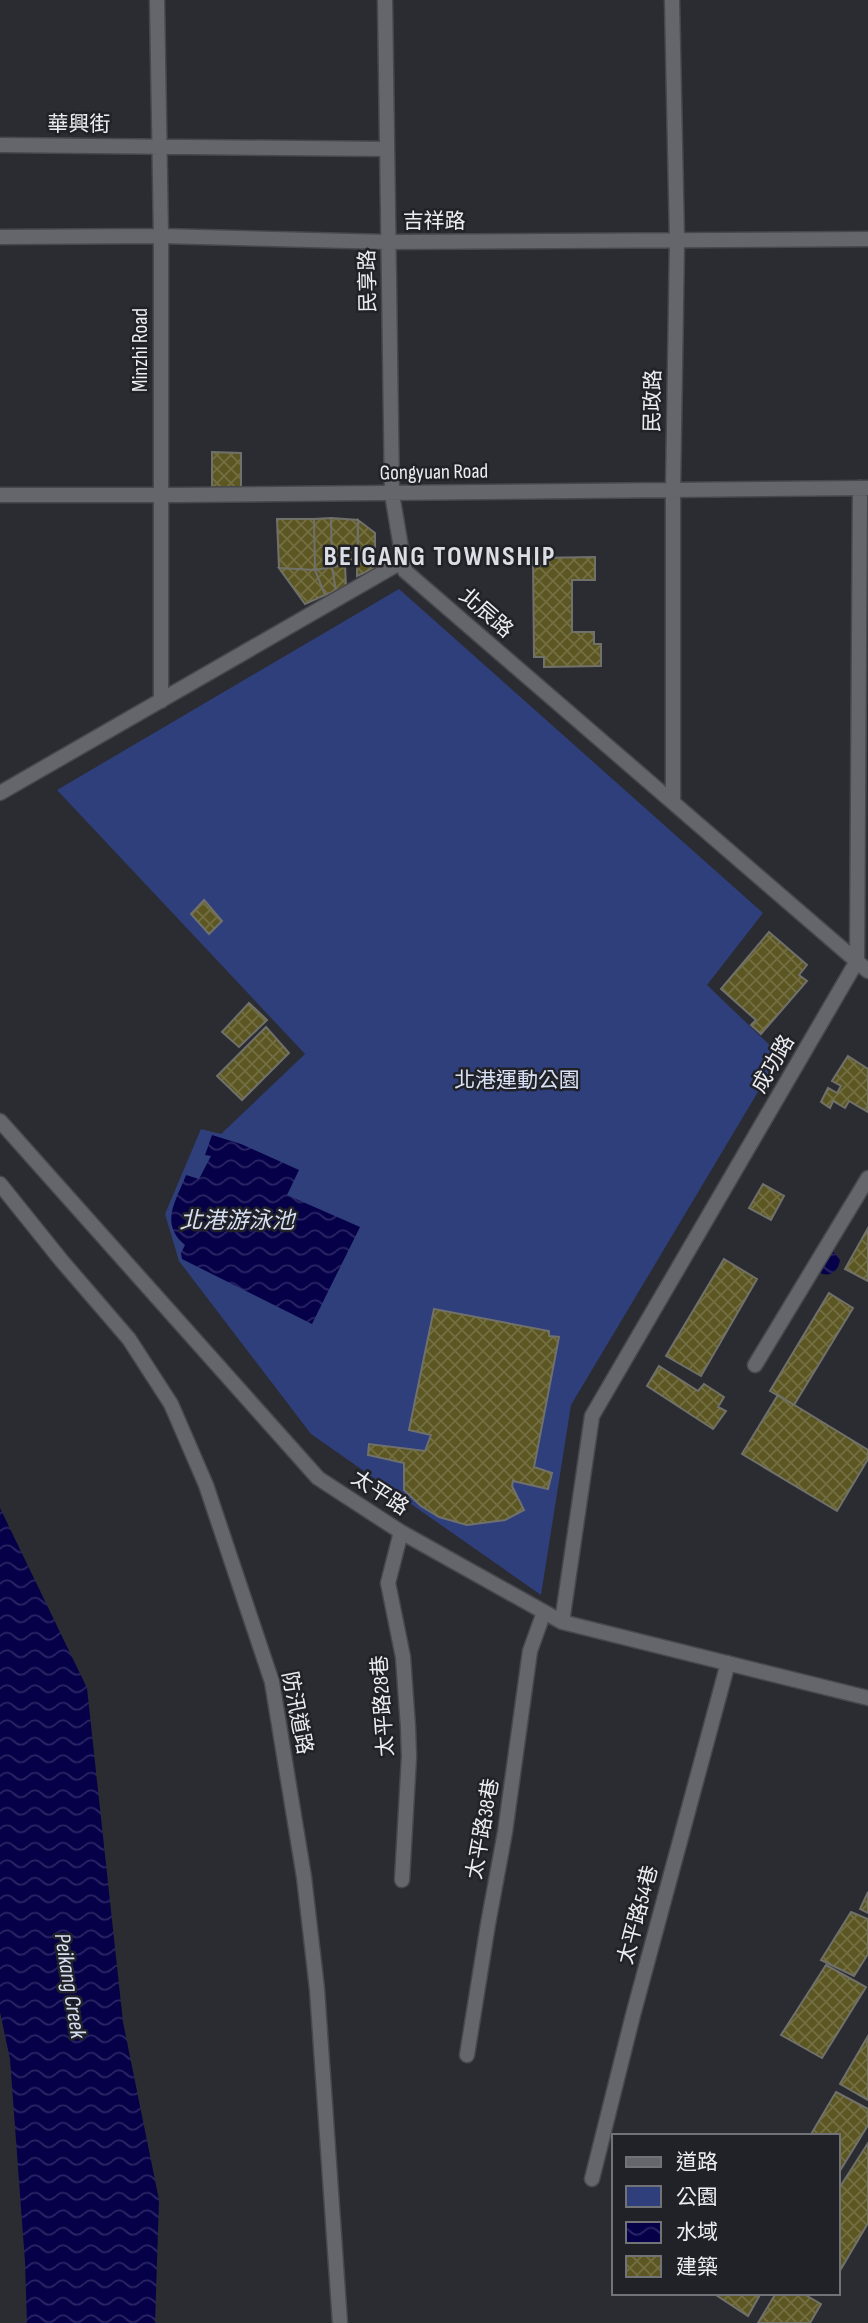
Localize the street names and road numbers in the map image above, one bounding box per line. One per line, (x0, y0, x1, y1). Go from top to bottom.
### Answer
street label: 華興街 (48, 112, 111, 137)
street label: 吉祥路 (403, 209, 466, 234)
street label: 民享路 (355, 249, 381, 313)
street label: Minzhi Road (128, 308, 153, 392)
street label: 民政路 (640, 369, 666, 433)
street label: Gongyuan Road (380, 459, 488, 485)
street label: 北辰路 (454, 583, 518, 643)
street label: 成功路 (746, 1030, 800, 1098)
street label: 太平路 (347, 1465, 413, 1521)
street label: 太平路28巷 (367, 1654, 399, 1758)
street label: 防汛道路 (277, 1669, 317, 1757)
street label: 太平路38巷 (462, 1777, 504, 1881)
street label: 太平路54巷 (613, 1863, 663, 1967)

